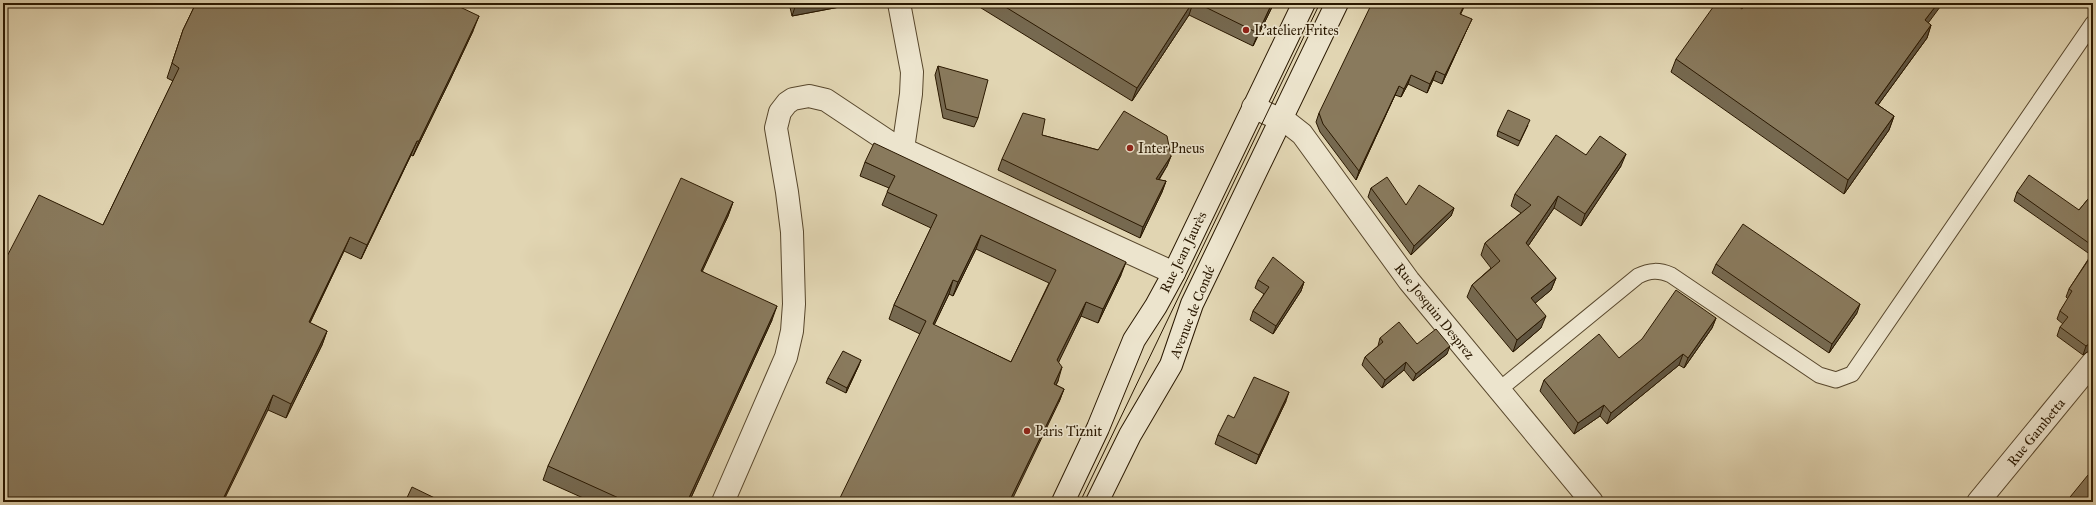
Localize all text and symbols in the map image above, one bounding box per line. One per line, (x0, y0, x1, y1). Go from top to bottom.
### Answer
place label: L’atelier Frites (1254, 22, 1339, 39)
marker: L’atelier Frites (1241, 25, 1251, 35)
place label: Inter Pneus (1138, 140, 1204, 157)
marker: Inter Pneus (1125, 143, 1135, 153)
street label: Rue Jean Jaurès (1156, 209, 1211, 296)
street label: Rue Josquin Desprez (1390, 260, 1479, 364)
street label: Avenue de Condé (1166, 263, 1219, 362)
street label: Rue Gambetta (2004, 395, 2069, 470)
place label: Paris Tiznit (1035, 423, 1102, 440)
marker: Paris Tiznit (1022, 426, 1032, 436)

